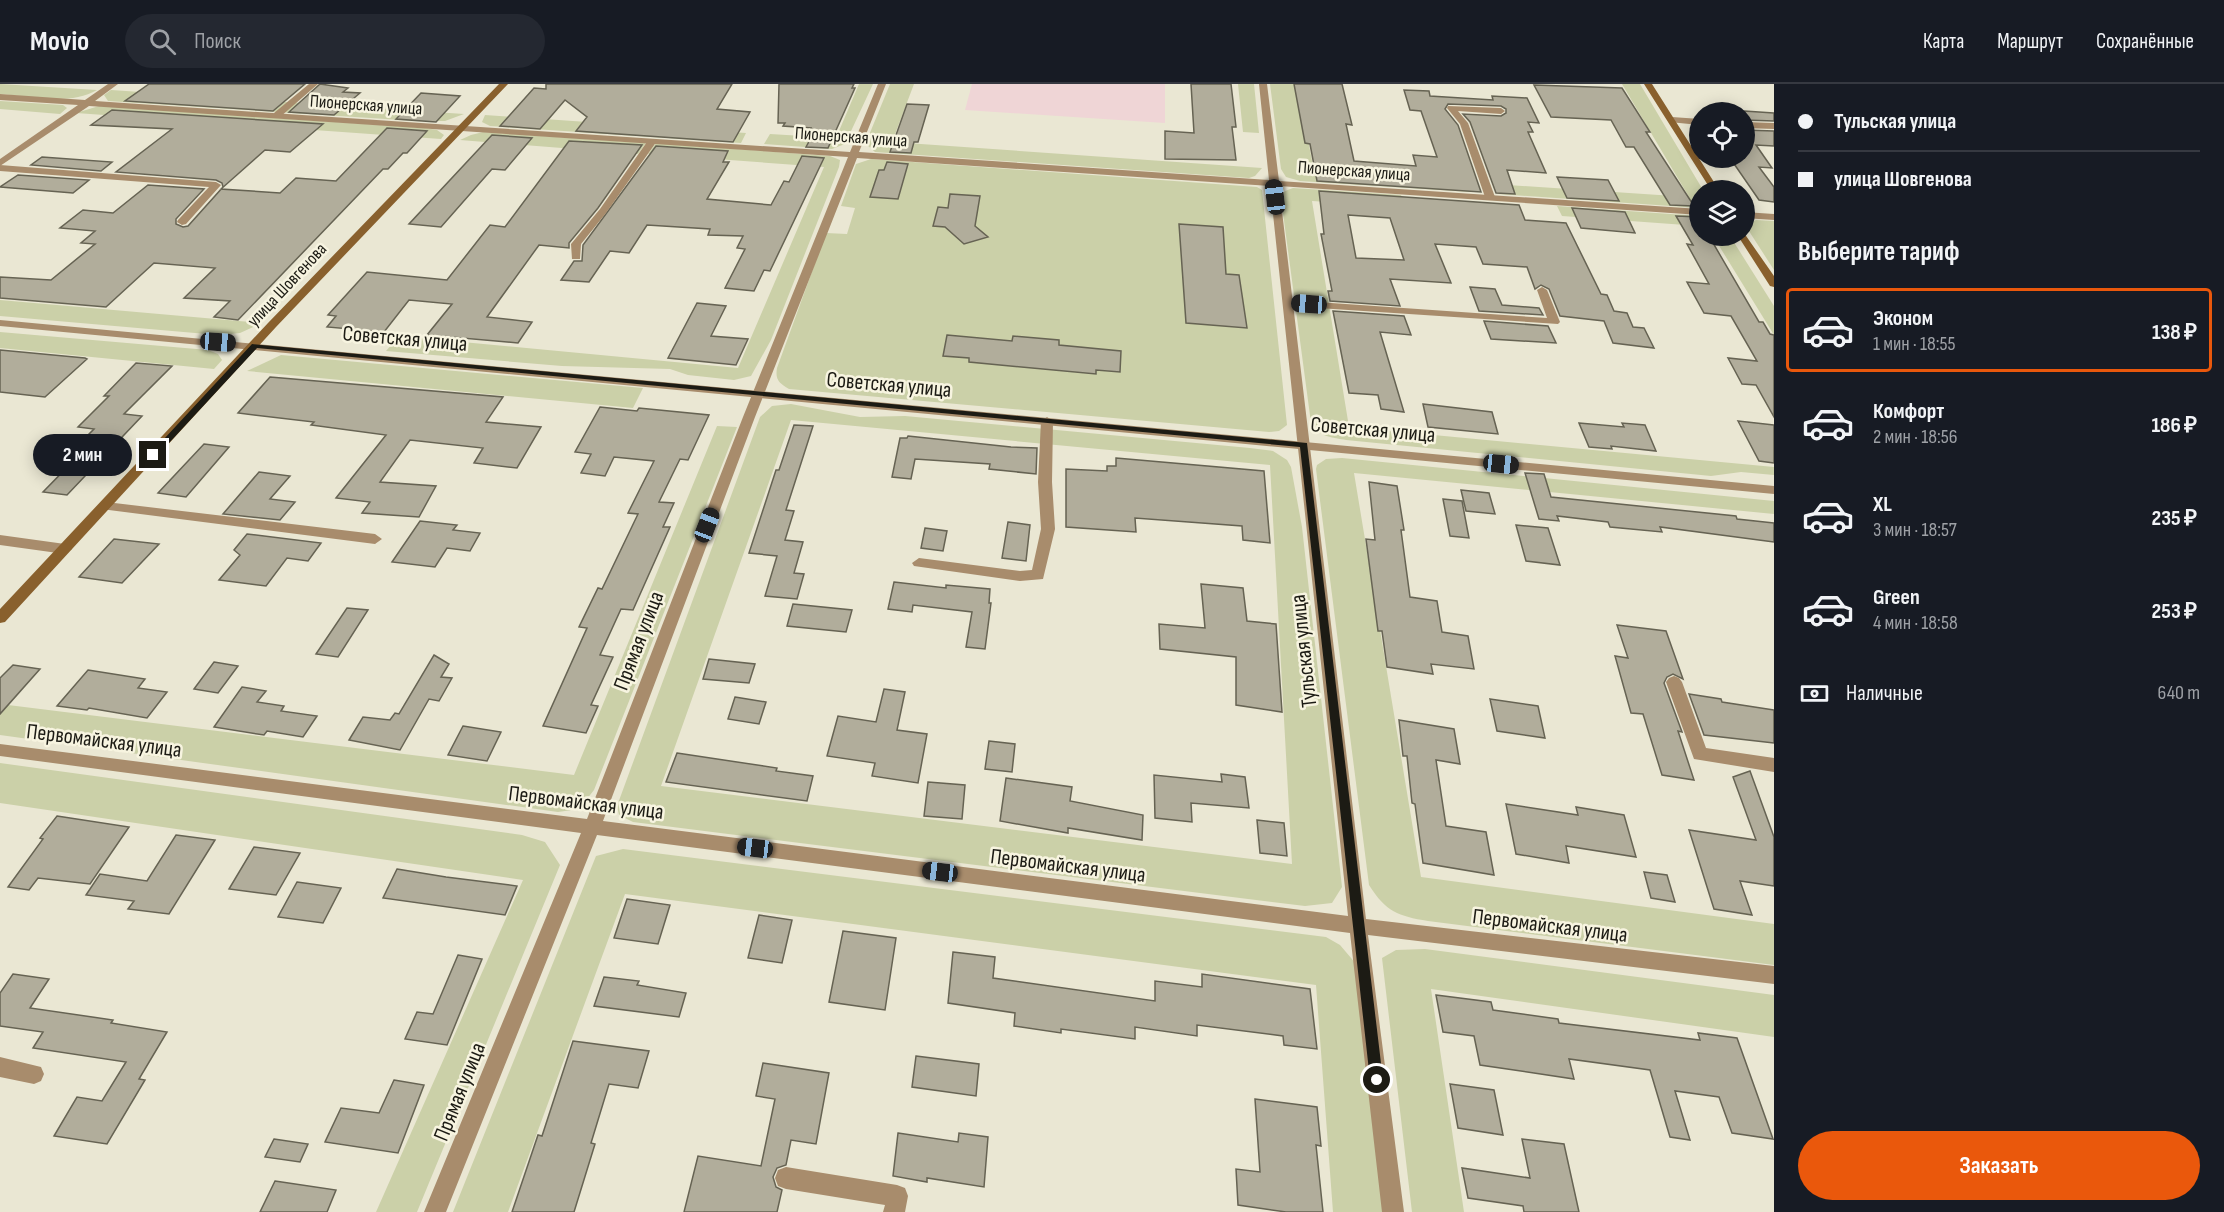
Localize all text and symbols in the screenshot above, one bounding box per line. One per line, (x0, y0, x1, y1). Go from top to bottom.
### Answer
search box (125, 14, 545, 68)
text: Movio (30, 25, 89, 58)
icon: search (146, 25, 179, 58)
text: Поиск (194, 28, 241, 55)
text: Карта (1923, 29, 1964, 54)
text: Маршрут (1997, 29, 2063, 54)
text: Сохранённые (2096, 29, 2194, 54)
street label: Пионерская улица (309, 91, 423, 119)
map controls (1689, 102, 1755, 246)
button: locate (1689, 102, 1755, 168)
text: Тульская улица (1834, 108, 1956, 135)
street label: Пионерская улица (794, 123, 908, 151)
street label: Пионерская улица (1297, 157, 1411, 185)
text: улица Шовгенова (1834, 166, 1972, 193)
car (1264, 178, 1286, 216)
button: layers (1689, 180, 1755, 246)
text: Выберите тариф (1798, 236, 1960, 268)
street label: улица Шовгенова (243, 239, 331, 331)
car (1290, 294, 1328, 314)
icon: car (1801, 303, 1855, 357)
text: Эконом (1873, 305, 1933, 332)
text: 138 ₽ (2152, 319, 2197, 346)
street label: Советская улица (341, 320, 469, 358)
car (199, 332, 237, 352)
text: 1 мин · 18:55 (1873, 332, 1956, 356)
street label: Советская улица (825, 366, 953, 404)
icon: car (1801, 396, 1855, 450)
text: Комфорт (1873, 398, 1944, 425)
street label: Советская улица (1309, 411, 1437, 449)
text: 186 ₽ (2151, 412, 2197, 439)
text: 2 мин · 18:56 (1873, 425, 1958, 449)
callout: 2 мин (33, 434, 132, 476)
route end (139, 441, 166, 468)
text: 2 мин (63, 443, 102, 467)
car (1482, 453, 1520, 475)
icon: car (1801, 489, 1855, 543)
text: XL (1873, 491, 1892, 518)
car (692, 505, 722, 545)
text: 235 ₽ (2152, 505, 2197, 532)
text: 3 мин · 18:57 (1873, 518, 1957, 542)
icon: car (1801, 582, 1855, 636)
text: Green (1873, 584, 1920, 611)
street label: Прямая улица (608, 588, 670, 694)
street label: Тульская улица (1285, 593, 1323, 709)
text: 253 ₽ (2152, 598, 2197, 625)
text: 4 мин · 18:58 (1873, 611, 1958, 635)
icon: cash (1798, 677, 1831, 710)
text: Наличные (1846, 680, 1923, 707)
text: 640 m (2158, 681, 2200, 705)
street label: Первомайская улица (25, 718, 183, 764)
street label: Первомайская улица (507, 780, 665, 826)
car (736, 837, 774, 859)
street label: Первомайская улица (989, 843, 1147, 889)
car (921, 861, 959, 883)
street label: Первомайская улица (1471, 903, 1629, 949)
street label: Прямая улица (428, 1039, 492, 1145)
route start (1363, 1066, 1390, 1093)
button: Заказать (1798, 1131, 2200, 1200)

